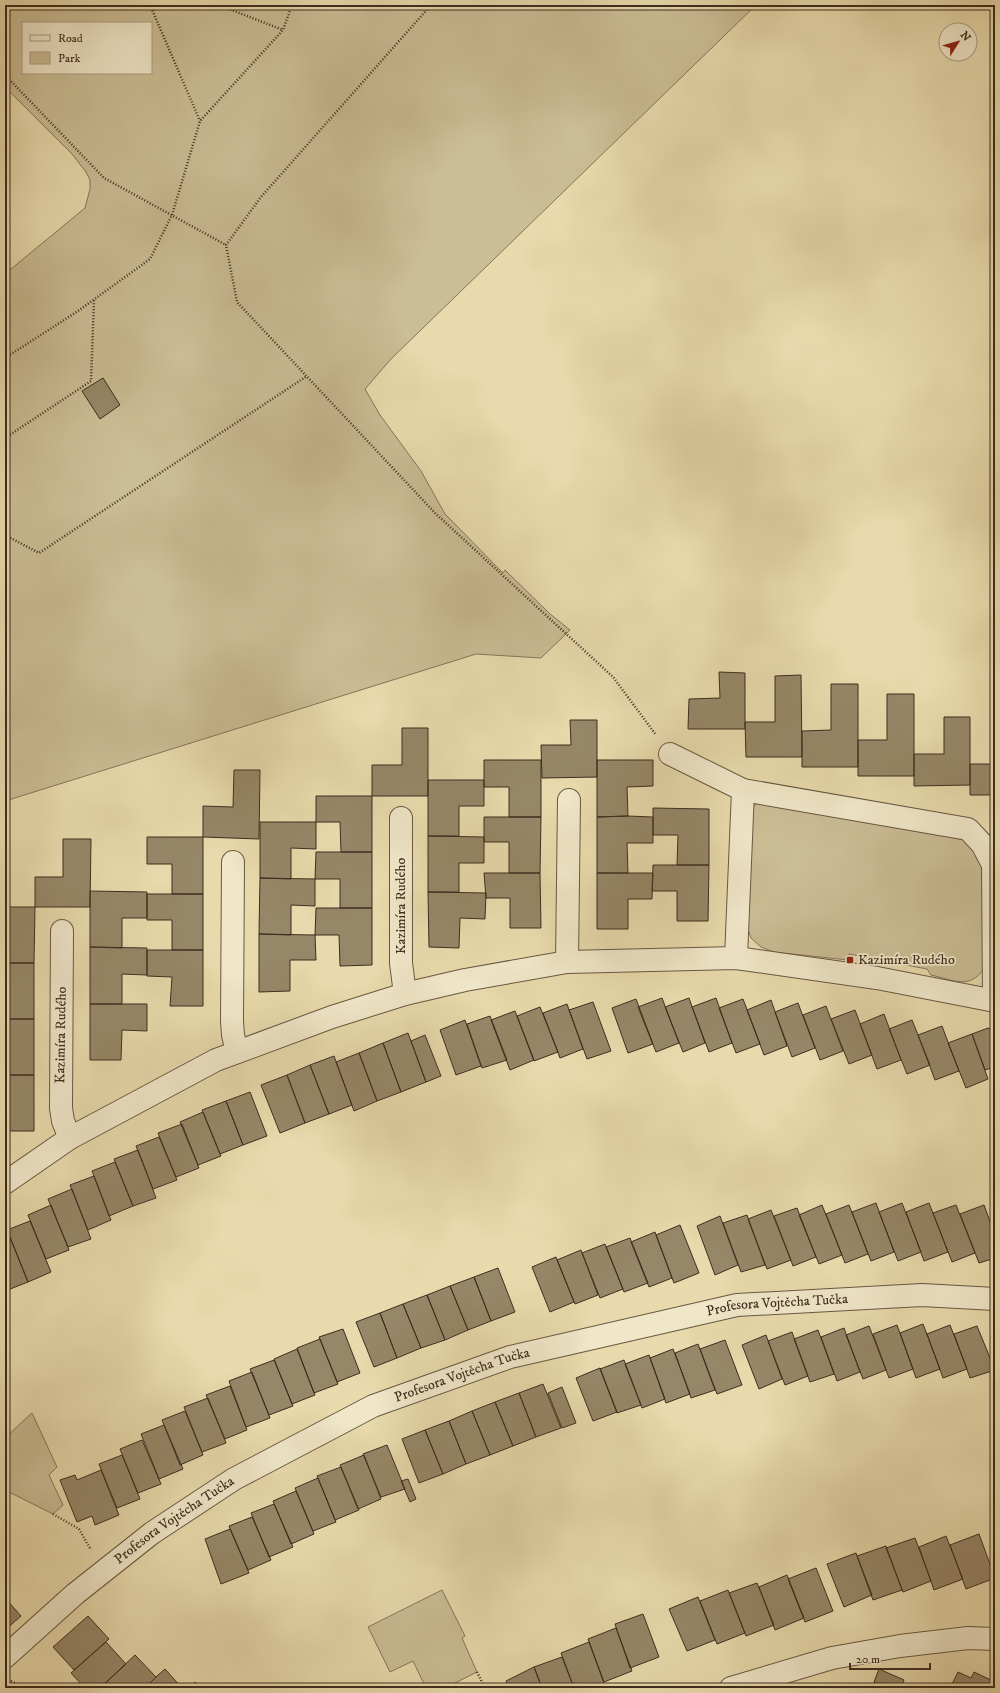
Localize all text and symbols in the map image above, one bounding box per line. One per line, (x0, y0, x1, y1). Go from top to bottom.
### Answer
legend (22, 22, 152, 74)
north arrow (938, 22, 978, 62)
text: N (957, 29, 973, 44)
text: Road (58, 31, 83, 46)
text: Park (58, 51, 80, 66)
street label: Kazimíra Rudého (392, 857, 410, 954)
place label: Kazimíra Rudého (858, 951, 955, 969)
marker: Kazimíra Rudého (845, 955, 855, 965)
street label: Kazimíra Rudého (51, 986, 71, 1084)
street label: Profesora Vojtěcha Tučka (705, 1290, 849, 1321)
street label: Profesora Vojtěcha Tučka (392, 1344, 532, 1407)
street label: Profesora Vojtěcha Tučka (111, 1472, 238, 1568)
scale bar (850, 1645, 930, 1671)
text: 20 m (856, 1652, 880, 1667)

